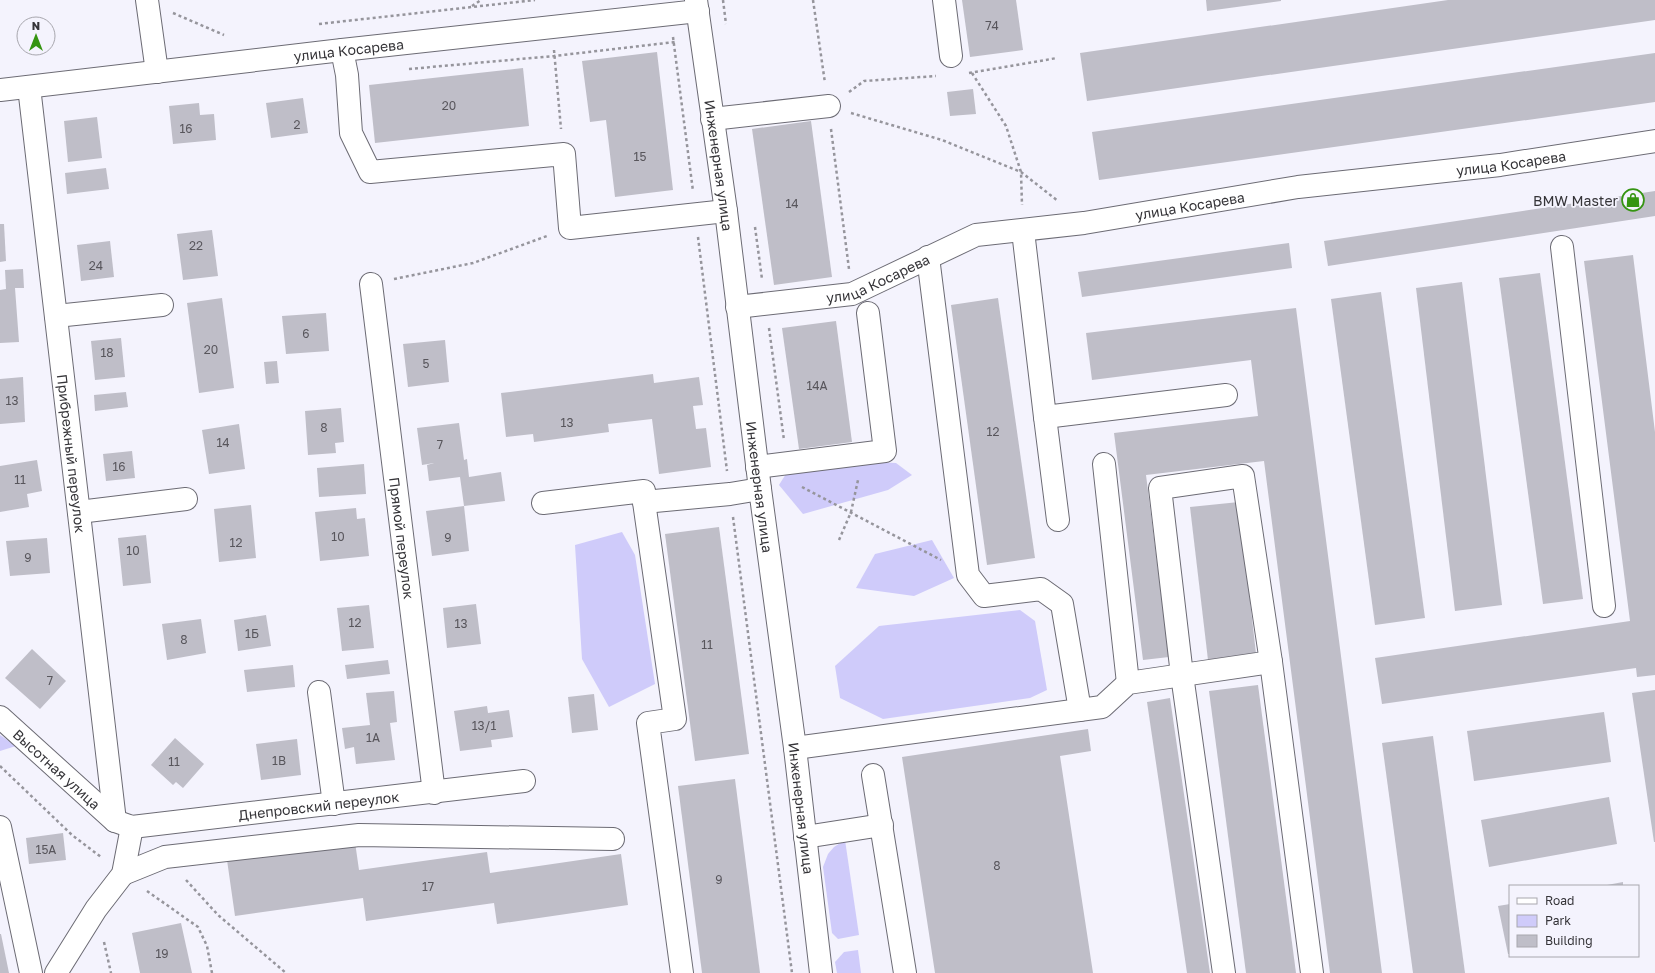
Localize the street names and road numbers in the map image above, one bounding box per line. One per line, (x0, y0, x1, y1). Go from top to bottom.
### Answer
street label: улица Косарева (293, 35, 405, 64)
street label: Инженерная улица (702, 99, 737, 232)
street label: улица Косарева (1455, 146, 1567, 178)
street label: улица Косарева (1134, 188, 1246, 223)
street label: улица Косарева (825, 250, 932, 305)
street label: Прибрежный переулок (54, 373, 90, 534)
street label: Инженерная улица (743, 420, 777, 554)
street label: Прямой переулок (386, 476, 418, 600)
street label: Высотная улица (10, 725, 104, 812)
street label: Инженерная улица (786, 741, 818, 875)
street label: Днепровский переулок (237, 787, 400, 823)

